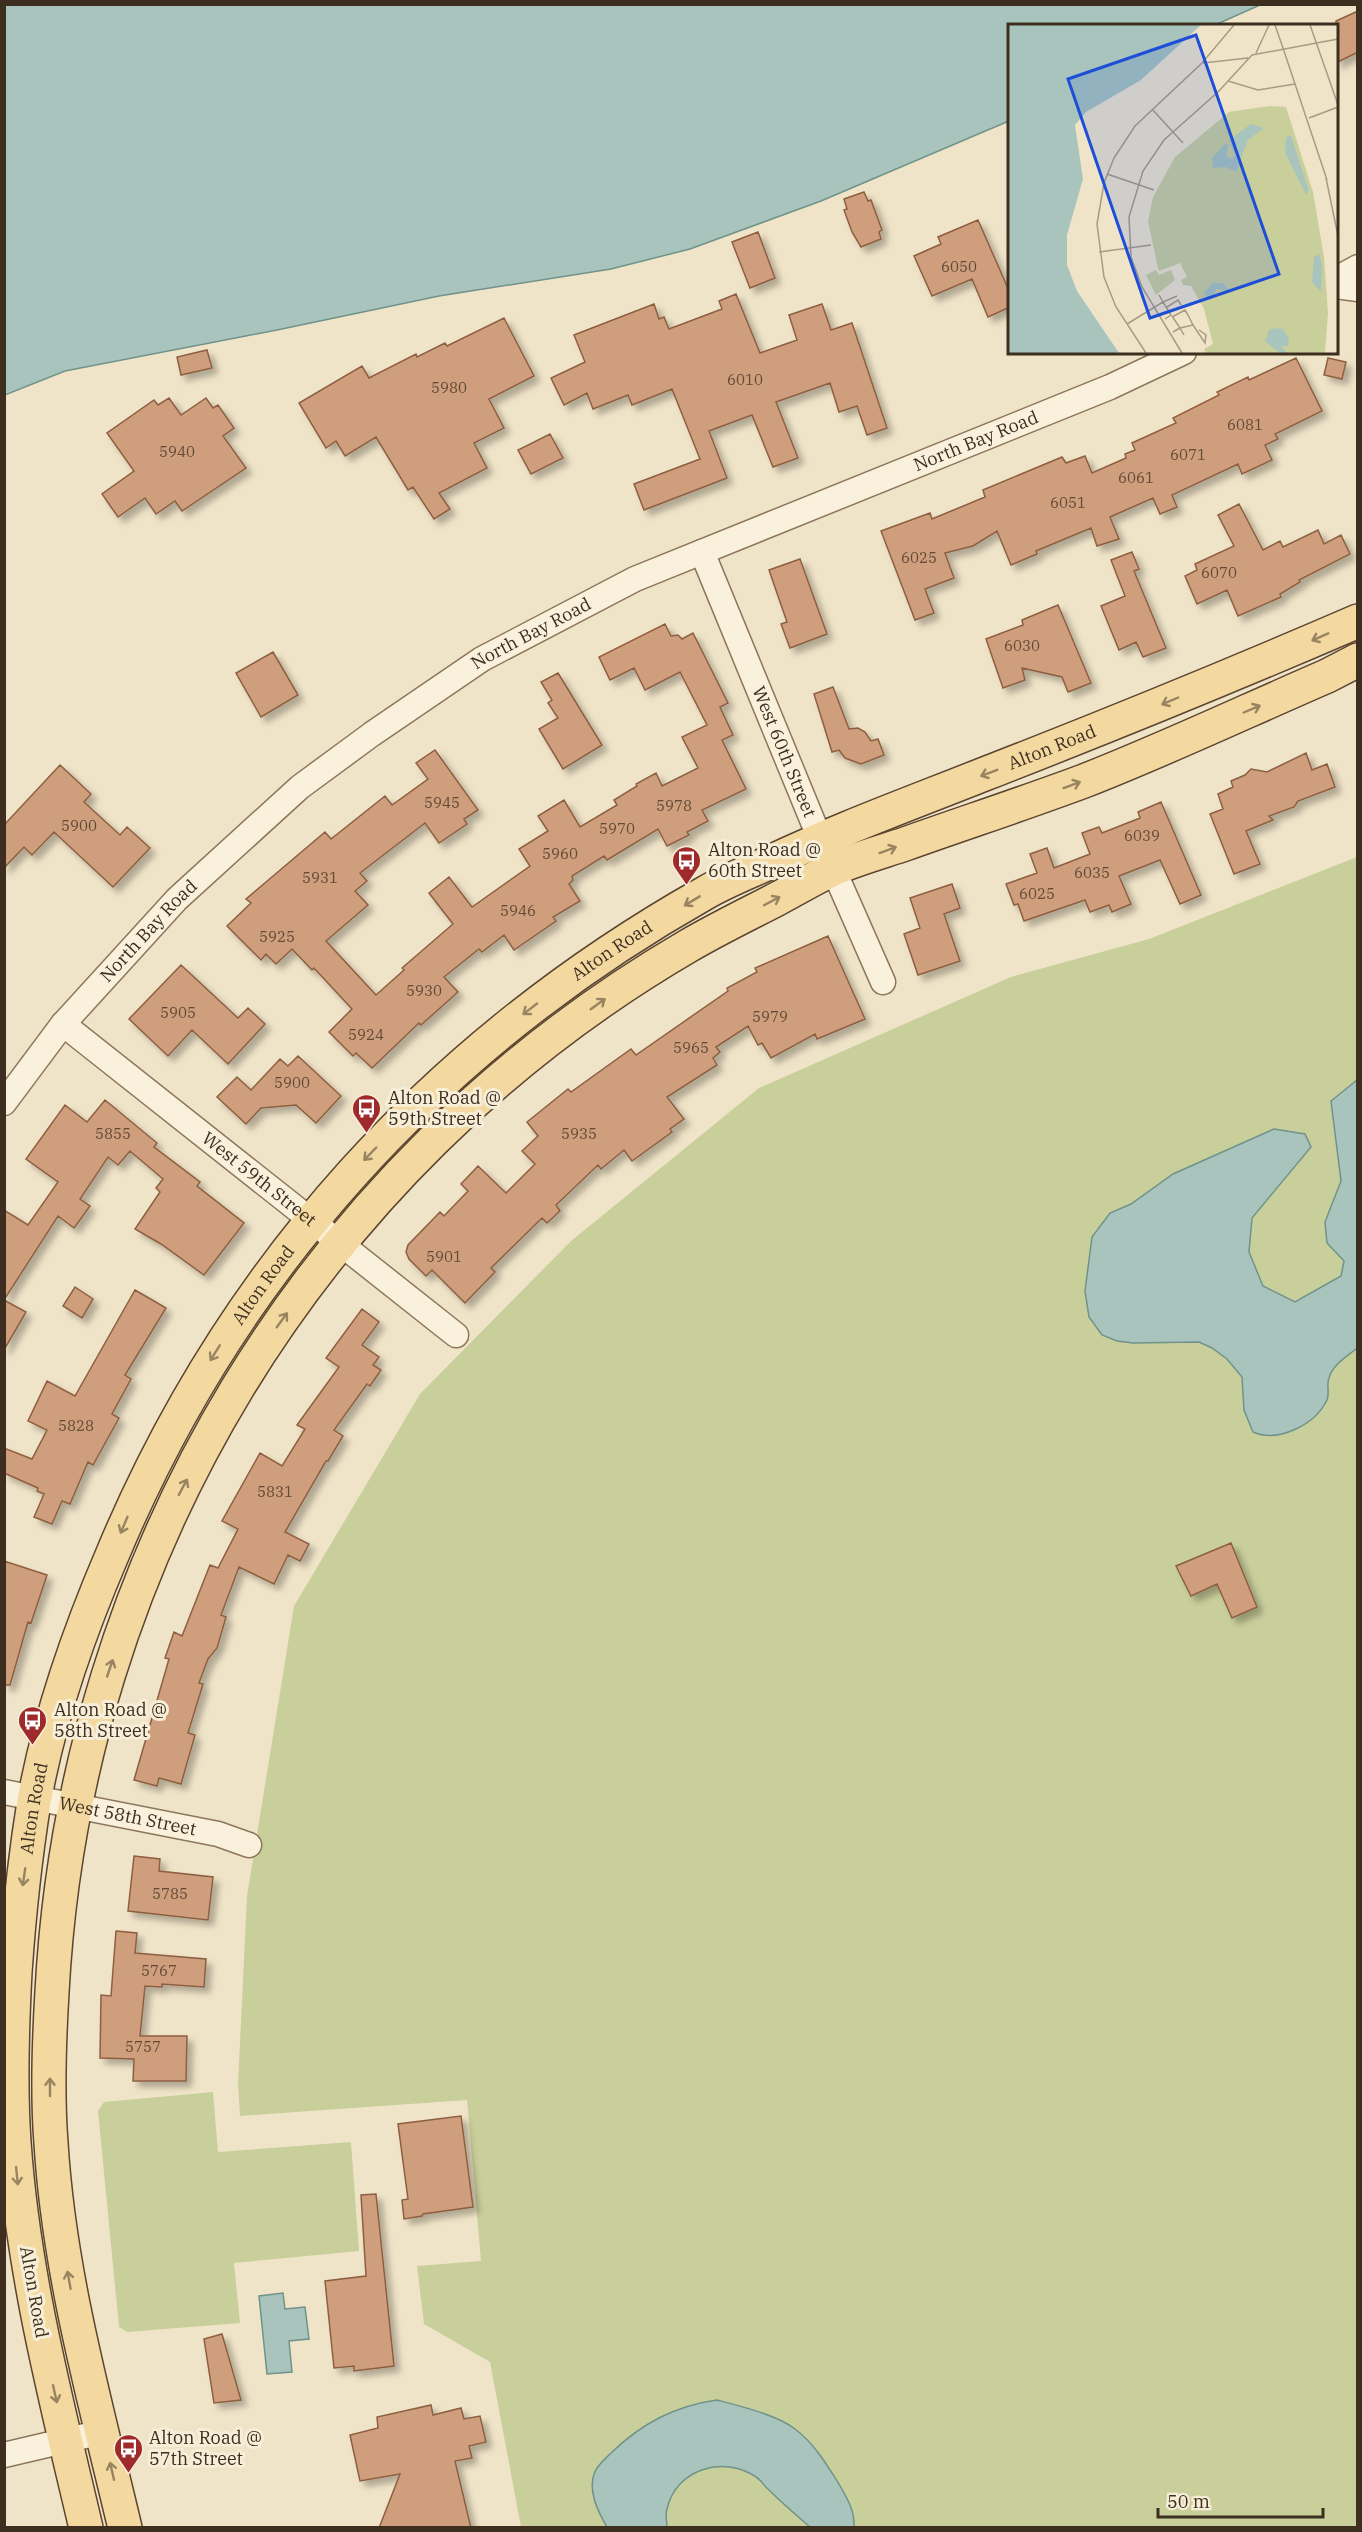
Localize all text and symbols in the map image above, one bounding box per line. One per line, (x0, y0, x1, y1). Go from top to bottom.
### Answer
inset map (1008, 24, 1338, 354)
house number: 6050 (941, 257, 977, 276)
house number: 6010 (727, 370, 763, 389)
house number: 5980 (431, 378, 467, 397)
street label: North Bay Road (910, 405, 1041, 476)
house number: 6081 (1227, 415, 1263, 434)
house number: 5940 (159, 442, 195, 461)
house number: 6071 (1170, 445, 1206, 464)
house number: 6061 (1118, 468, 1154, 487)
house number: 6051 (1050, 493, 1086, 512)
house number: 6025 (901, 548, 937, 567)
house number: 6070 (1201, 563, 1237, 582)
street label: North Bay Road (466, 592, 595, 674)
one-way arrow (1311, 632, 1329, 643)
house number: 6030 (1004, 636, 1040, 655)
street label: West 60th Street (747, 683, 822, 820)
one-way arrow (1161, 696, 1180, 707)
one-way arrow (1242, 702, 1260, 714)
street label: Alton Road (1005, 719, 1099, 775)
one-way arrow (980, 768, 999, 779)
one-way arrow (1062, 778, 1081, 789)
house number: 5945 (424, 793, 460, 812)
house number: 5978 (656, 796, 692, 815)
house number: 5900 (61, 816, 97, 835)
house number: 5970 (599, 819, 635, 838)
house number: 6039 (1124, 826, 1160, 845)
place label: Alton Road @ 60th Street (708, 838, 821, 882)
one-way arrow (878, 843, 897, 854)
house number: 5960 (542, 844, 578, 863)
bus stop icon: Alton Road @ 60th Street (671, 844, 703, 886)
house number: 6035 (1074, 863, 1110, 882)
house number: 5931 (302, 868, 338, 887)
street label: North Bay Road (95, 874, 202, 987)
house number: 6025 (1019, 884, 1055, 903)
one-way arrow (684, 895, 701, 907)
one-way arrow (763, 895, 780, 907)
house number: 5946 (500, 901, 536, 920)
street label: Alton Road (567, 915, 657, 986)
house number: 5925 (259, 927, 295, 946)
house number: 5930 (406, 981, 442, 1000)
one-way arrow (589, 998, 605, 1011)
house number: 5905 (160, 1003, 196, 1022)
one-way arrow (522, 1003, 538, 1016)
house number: 5979 (752, 1007, 788, 1026)
house number: 5924 (348, 1025, 384, 1044)
house number: 5965 (673, 1038, 709, 1057)
house number: 5900 (274, 1073, 310, 1092)
place label: Alton Road @ 59th Street (388, 1086, 501, 1130)
bus stop icon: Alton Road @ 59th Street (351, 1092, 383, 1134)
house number: 5855 (95, 1124, 131, 1143)
house number: 5935 (561, 1124, 597, 1143)
street label: West 59th Street (198, 1126, 321, 1231)
one-way arrow (363, 1146, 377, 1161)
street label: Alton Road (226, 1240, 299, 1329)
house number: 5901 (426, 1247, 462, 1266)
one-way arrow (276, 1312, 288, 1328)
one-way arrow (208, 1344, 220, 1361)
house number: 5828 (58, 1416, 94, 1435)
one-way arrow (178, 1479, 189, 1497)
house number: 5831 (257, 1482, 293, 1501)
one-way arrow (118, 1516, 129, 1534)
one-way arrow (105, 1659, 116, 1678)
place label: Alton Road @ 58th Street (54, 1698, 167, 1742)
bus stop icon: Alton Road @ 58th Street (17, 1704, 49, 1746)
street label: Alton Road (15, 1760, 53, 1856)
street label: West 58th Street (57, 1791, 198, 1840)
one-way arrow (19, 1866, 30, 1886)
house number: 5785 (152, 1884, 188, 1903)
house number: 5767 (141, 1961, 177, 1980)
house number: 5757 (125, 2037, 161, 2056)
one-way arrow (44, 2077, 56, 2097)
one-way arrow (12, 2165, 23, 2185)
street label: Alton Road (15, 2244, 54, 2340)
one-way arrow (63, 2271, 74, 2291)
one-way arrow (49, 2385, 61, 2404)
place label: Alton Road @ 57th Street (149, 2426, 262, 2470)
bus stop icon: Alton Road @ 57th Street (112, 2432, 144, 2474)
one-way arrow (105, 2461, 117, 2480)
scale bar (1158, 2481, 1323, 2519)
text: 50 m (1167, 2490, 1210, 2513)

